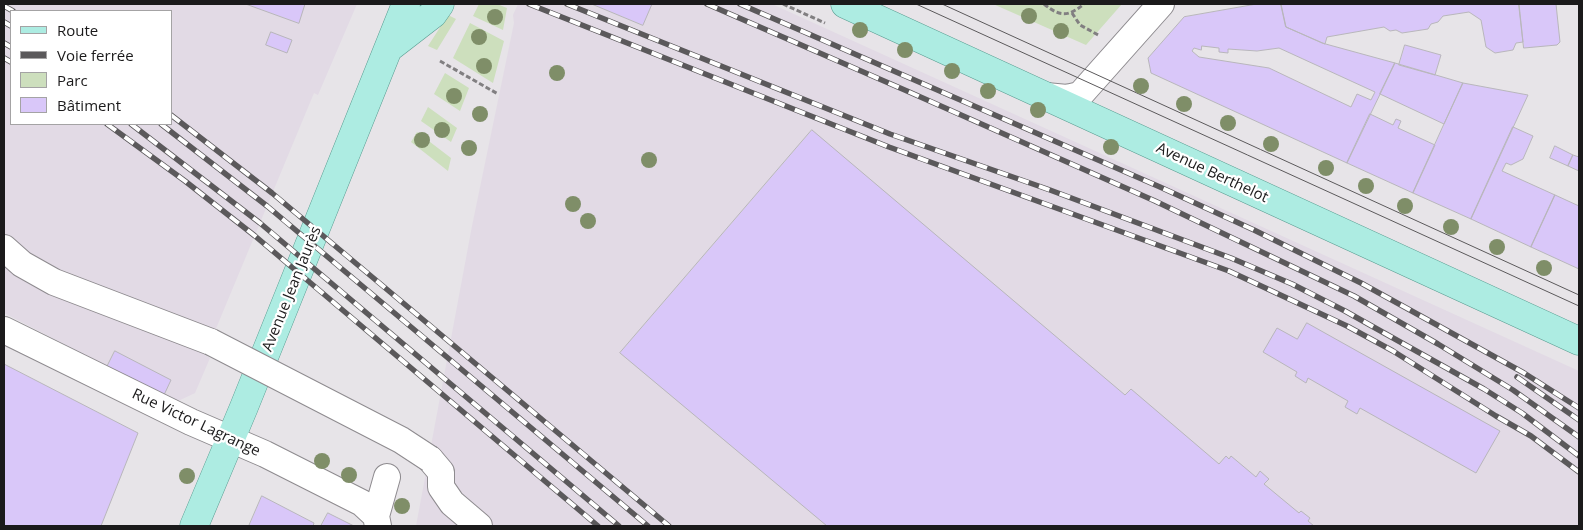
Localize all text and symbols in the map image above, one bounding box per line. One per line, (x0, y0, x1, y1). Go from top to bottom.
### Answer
legend (10, 10, 172, 125)
text: Route (57, 20, 98, 40)
text: Voie ferrée (57, 45, 134, 65)
text: Parc (57, 70, 88, 90)
text: Bâtiment (57, 95, 121, 115)
street label: Avenue Berthelot (1153, 139, 1271, 207)
street label: Avenue Jean Jaurès (259, 224, 325, 354)
street label: Rue Victor Lagrange (129, 385, 263, 461)

